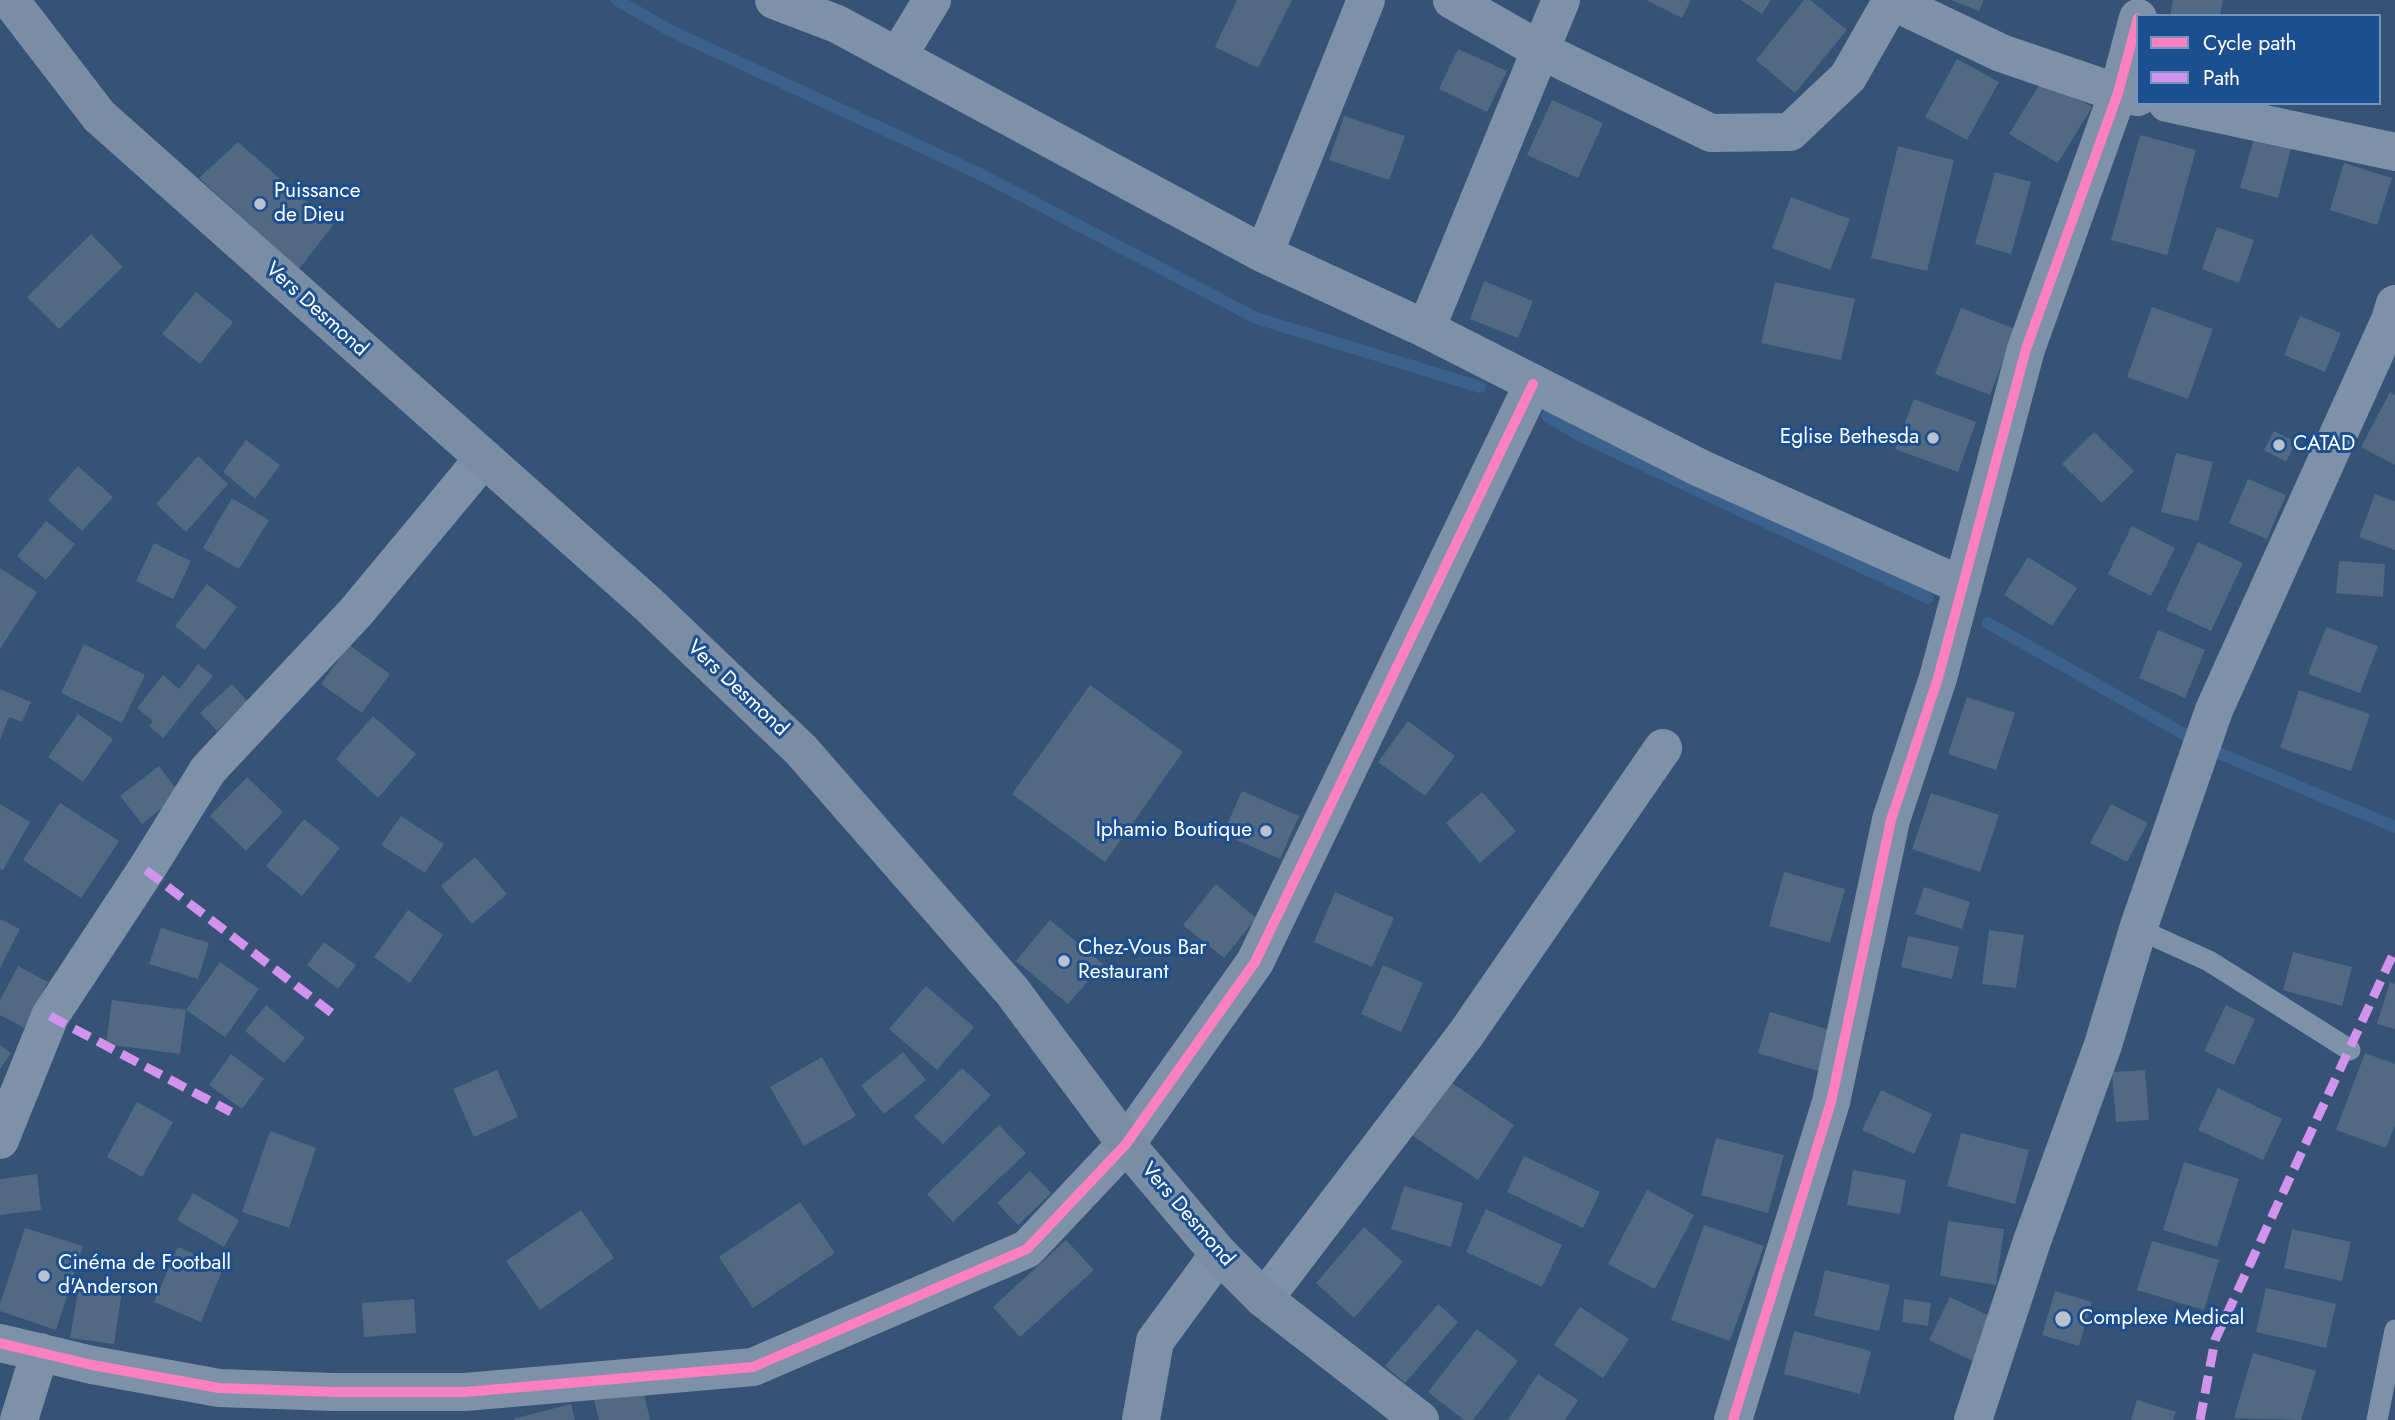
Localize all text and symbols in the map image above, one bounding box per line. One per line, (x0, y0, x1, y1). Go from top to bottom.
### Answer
legend (2136, 14, 2381, 105)
text: Cycle path (2203, 28, 2296, 58)
text: Path (2203, 63, 2240, 93)
place label: Puissance de Dieu (274, 179, 360, 229)
marker: Puissance de Dieu (252, 196, 268, 212)
street label: Vers Desmond (260, 257, 372, 363)
place label: Eglise Bethesda (1780, 425, 1919, 451)
marker: Eglise Bethesda (1925, 430, 1941, 446)
place label: CATAD (2293, 432, 2355, 458)
marker: CATAD (2271, 437, 2287, 453)
street label: Vers Desmond (681, 636, 793, 742)
place label: Iphamio Boutique (1096, 818, 1252, 844)
marker: Iphamio Boutique (1258, 823, 1274, 839)
place label: Chez-Vous Bar Restaurant (1078, 936, 1206, 986)
marker: Chez-Vous Bar Restaurant (1056, 953, 1072, 969)
street label: Vers Desmond (1135, 1158, 1239, 1272)
place label: Cinéma de Football d'Anderson (58, 1251, 231, 1301)
marker: Cinéma de Football d'Anderson (36, 1268, 52, 1284)
place label: Complexe Medical (2079, 1306, 2244, 1332)
marker: Complexe Medical (2053, 1309, 2073, 1329)

